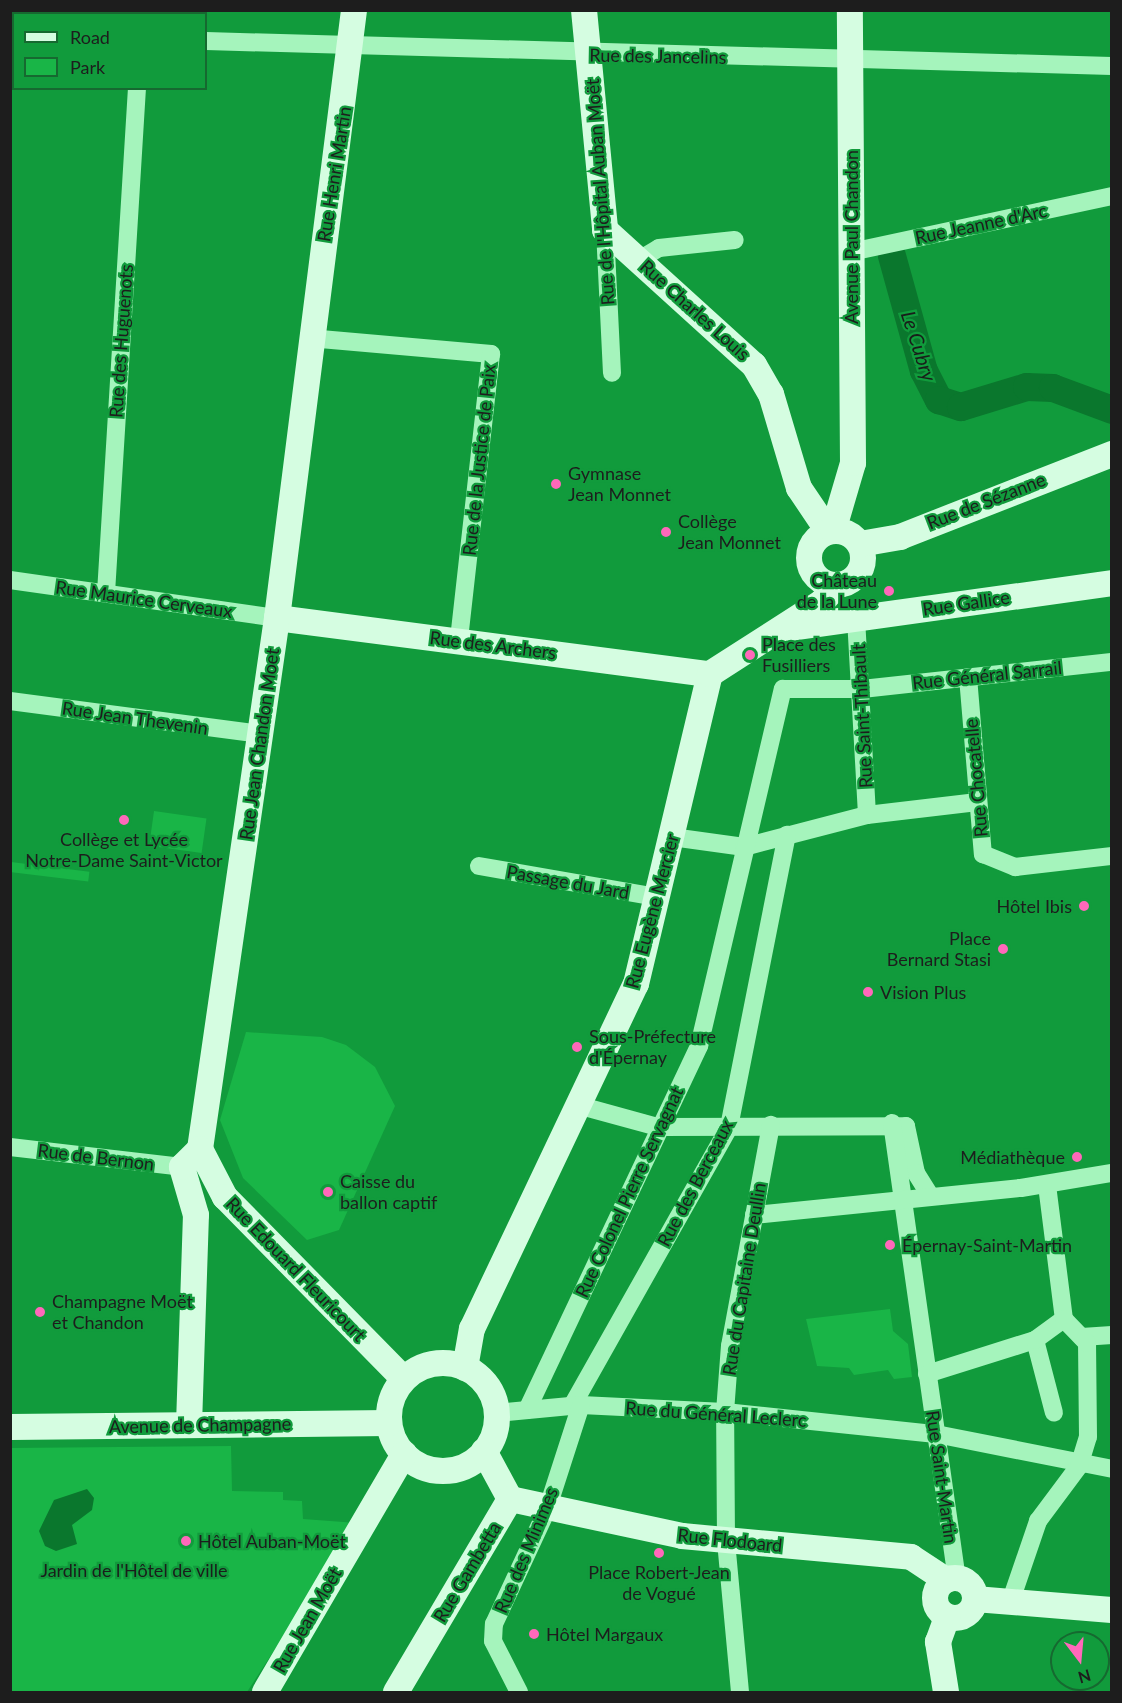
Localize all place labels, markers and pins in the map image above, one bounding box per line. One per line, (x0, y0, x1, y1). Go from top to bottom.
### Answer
place label: Gymnase Jean Monnet (568, 463, 671, 506)
marker: Gymnase Jean Monnet (549, 477, 563, 491)
place label: Collège Jean Monnet (678, 511, 781, 554)
marker: Collège Jean Monnet (659, 525, 673, 539)
place label: Château de la Lune (797, 570, 877, 612)
marker: Château de la Lune (882, 584, 896, 598)
place label: Place des Fusilliers (762, 634, 836, 676)
marker: Place des Fusilliers (743, 648, 757, 662)
marker: Collège et Lycée Notre-Dame Saint-Victor (117, 813, 131, 827)
place label: Collège et Lycée Notre-Dame Saint-Victor (25, 829, 223, 872)
place label: Hôtel Ibis (997, 895, 1072, 917)
marker: Hôtel Ibis (1077, 899, 1091, 913)
place label: Place Bernard Stasi (887, 928, 991, 970)
marker: Place Bernard Stasi (996, 942, 1010, 956)
place label: Vision Plus (880, 981, 966, 1003)
marker: Vision Plus (861, 985, 875, 999)
place label: Sous-Préfecture d'Épernay (589, 1026, 716, 1068)
marker: Sous-Préfecture d'Épernay (570, 1040, 584, 1054)
place label: Médiathèque (960, 1146, 1065, 1168)
marker: Médiathèque (1070, 1150, 1084, 1164)
place label: Caisse du ballon captif (340, 1171, 437, 1214)
marker: Caisse du ballon captif (321, 1185, 335, 1199)
place label: Épernay-Saint-Martin (902, 1234, 1072, 1256)
marker: Épernay-Saint-Martin (883, 1238, 897, 1252)
place label: Champagne Moët et Chandon (52, 1291, 193, 1334)
marker: Champagne Moët et Chandon (33, 1305, 47, 1319)
place label: Hôtel Auban-Moët (198, 1530, 347, 1552)
marker: Hôtel Auban-Moët (179, 1534, 193, 1548)
marker: Place Robert-Jean de Vogué (652, 1546, 666, 1560)
place label: Place Robert-Jean de Vogué (588, 1562, 730, 1604)
place label: Hôtel Margaux (546, 1623, 663, 1645)
marker: Hôtel Margaux (527, 1627, 541, 1641)

